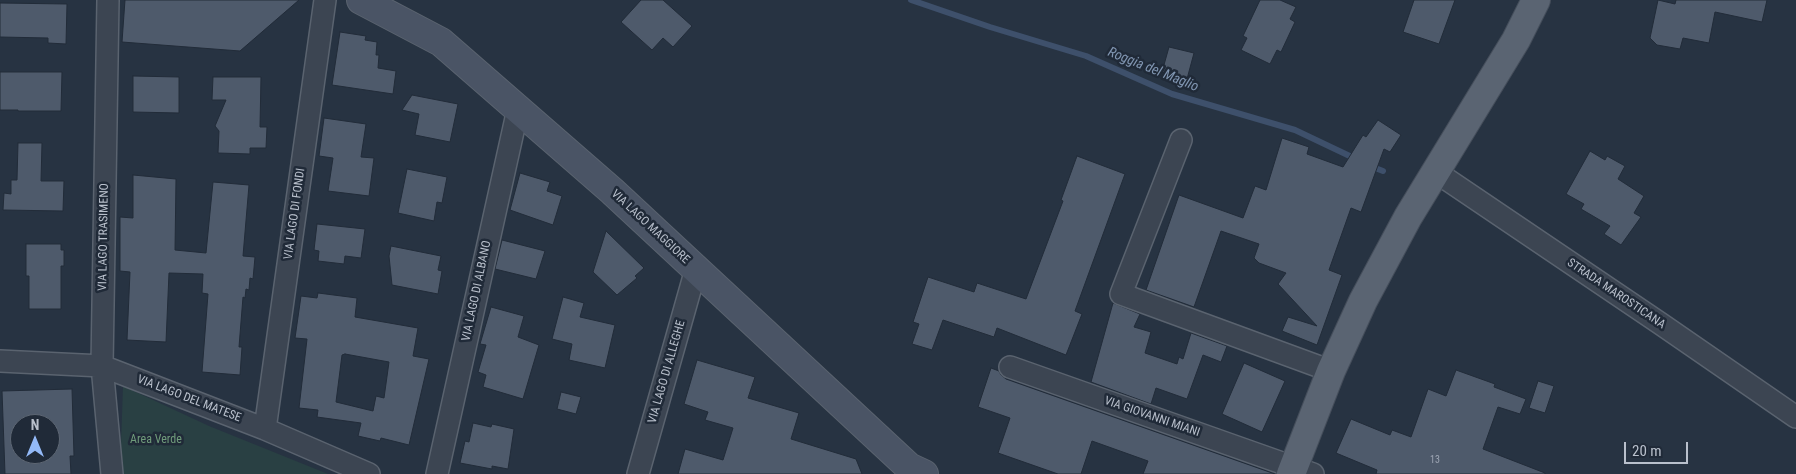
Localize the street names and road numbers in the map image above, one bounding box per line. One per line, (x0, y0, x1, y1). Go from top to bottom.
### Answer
street label: VIA LAGO DI FONDI (281, 167, 309, 261)
street label: VIA LAGO TRASIMENO (96, 183, 112, 291)
street label: VIA LAGO MAGGIORE (608, 187, 692, 267)
street label: VIA LAGO DI ALBANO (459, 239, 495, 343)
street label: STRADA MAROSTICANA (1564, 256, 1668, 332)
street label: VIA LAGO DI ALLEGHE (645, 319, 689, 425)
street label: VIA LAGO DEL MATESE (135, 373, 243, 425)
street label: VIA GIOVANNI MIANI (1102, 394, 1202, 440)

